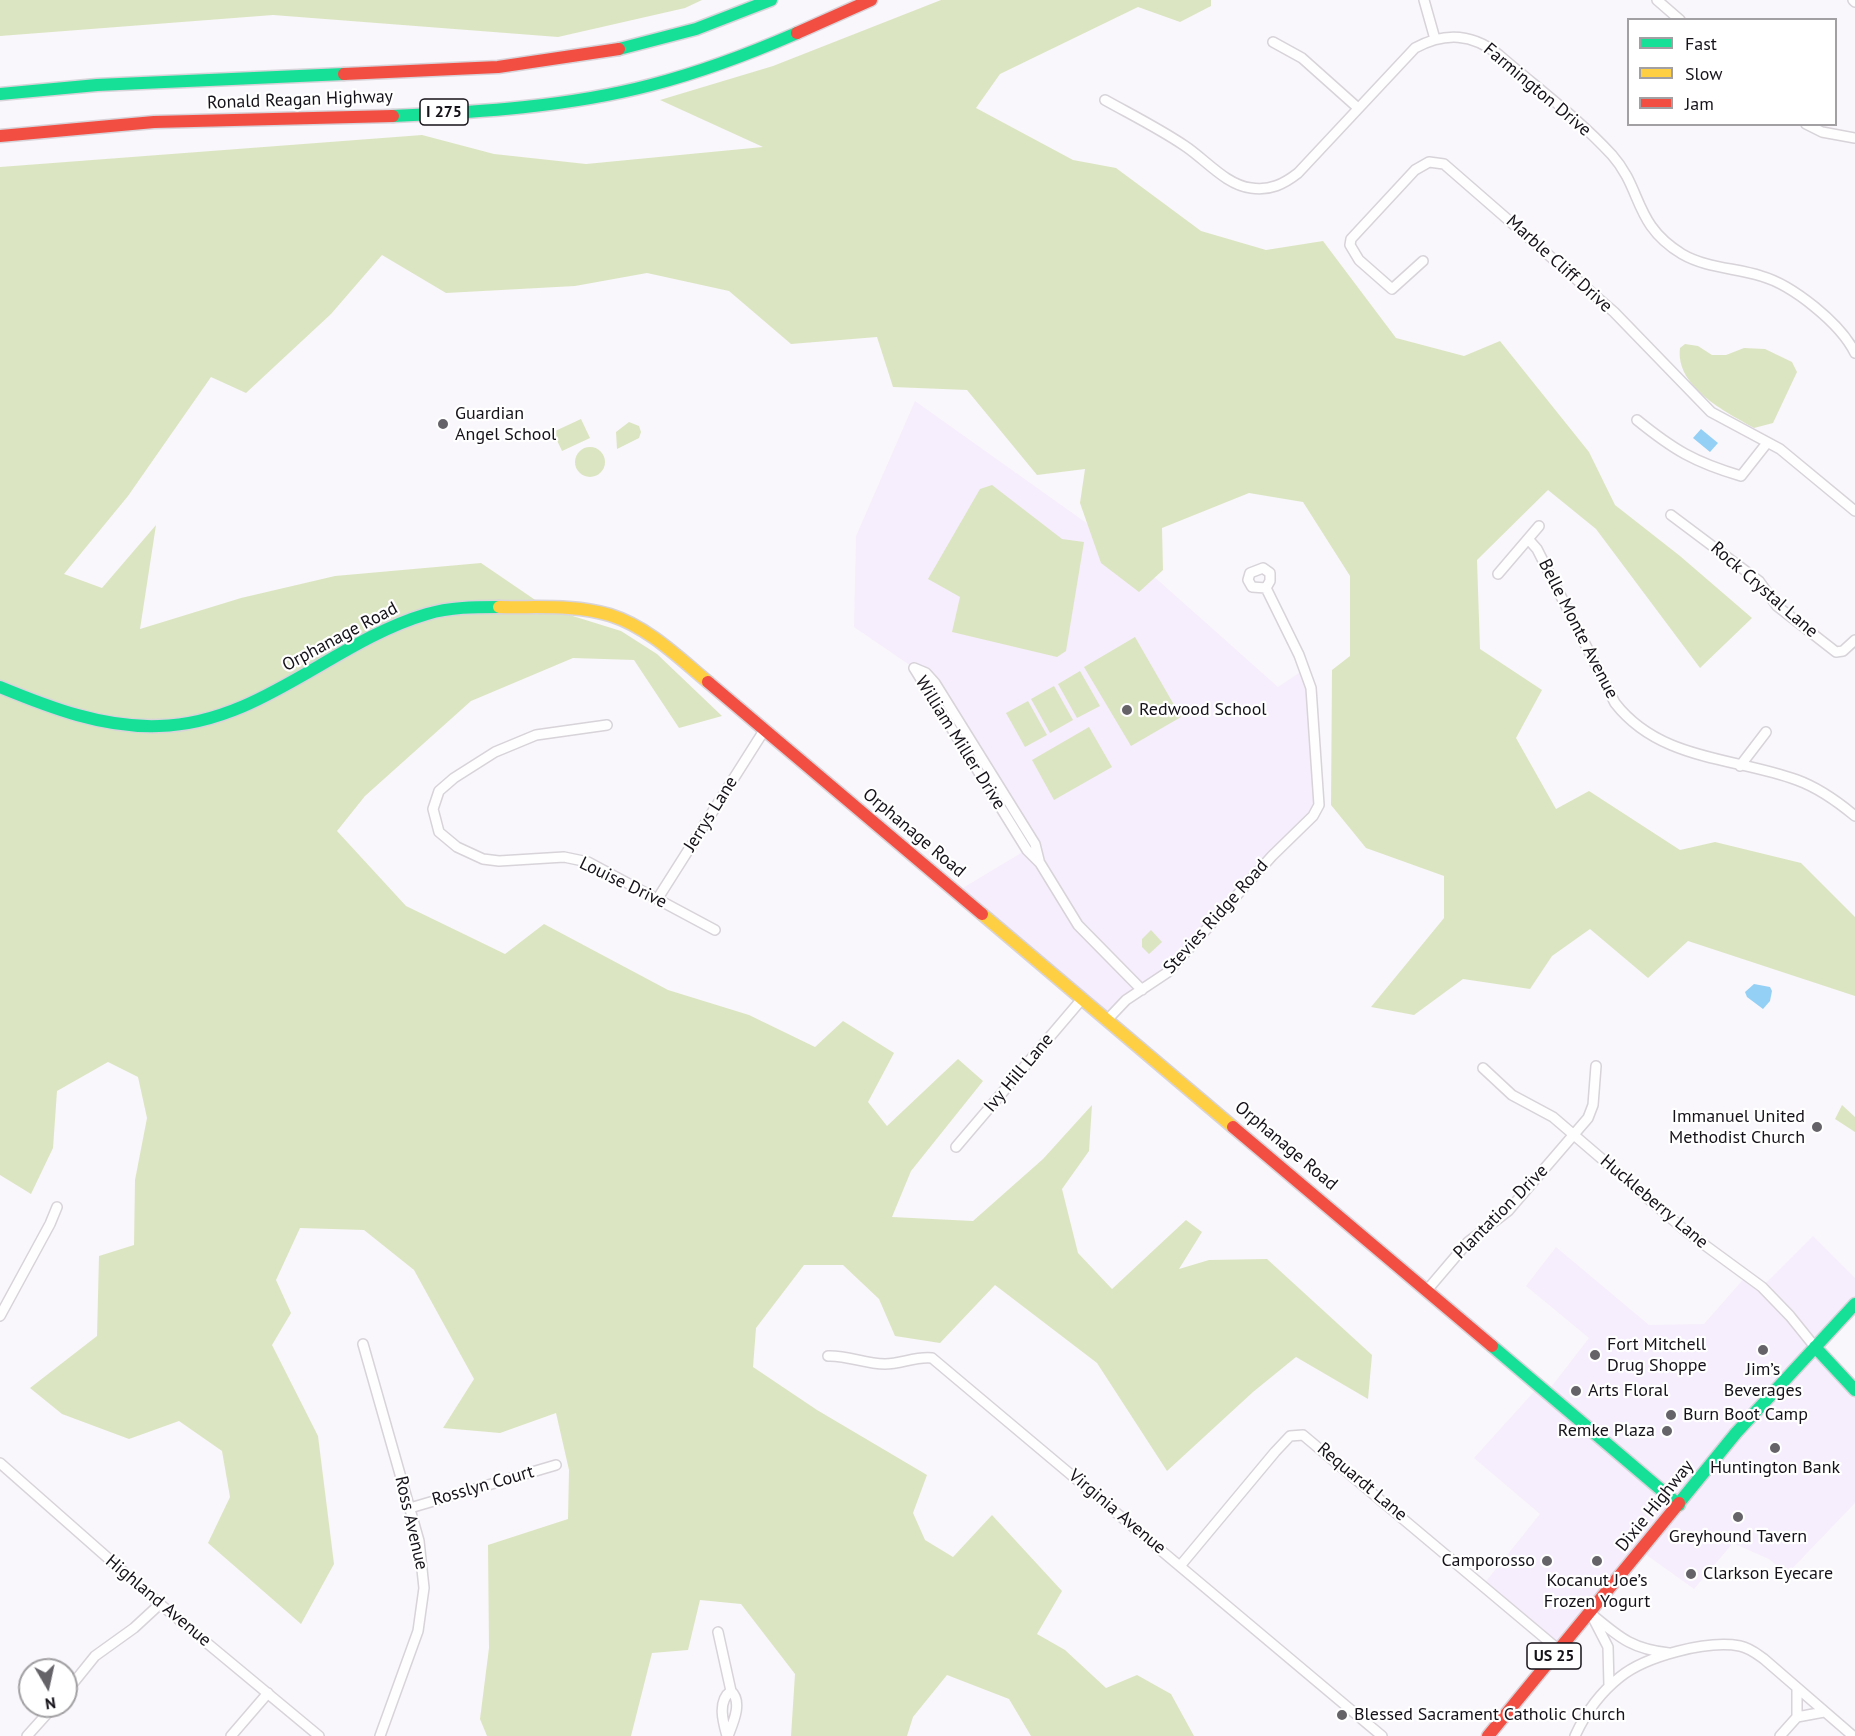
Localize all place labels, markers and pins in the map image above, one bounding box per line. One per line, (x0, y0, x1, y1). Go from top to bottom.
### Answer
place label: Guardian Angel School (455, 403, 556, 446)
marker: Guardian Angel School (436, 417, 450, 431)
place label: Redwood School (1139, 699, 1267, 721)
marker: Redwood School (1120, 703, 1134, 717)
place label: Immanuel United Methodist Church (1669, 1106, 1805, 1148)
marker: Immanuel United Methodist Church (1810, 1120, 1824, 1134)
place label: Fort Mitchell Drug Shoppe (1607, 1334, 1707, 1376)
marker: Jim’s Beverages (1756, 1343, 1770, 1357)
marker: Fort Mitchell Drug Shoppe (1588, 1348, 1602, 1362)
place label: Jim’s Beverages (1724, 1359, 1802, 1402)
place label: Arts Floral (1588, 1380, 1668, 1402)
marker: Arts Floral (1569, 1384, 1583, 1398)
place label: Burn Boot Camp (1683, 1404, 1808, 1426)
marker: Burn Boot Camp (1664, 1408, 1678, 1422)
place label: Remke Plaza (1558, 1420, 1655, 1442)
marker: Remke Plaza (1660, 1424, 1674, 1438)
marker: Huntington Bank (1768, 1441, 1782, 1455)
place label: Huntington Bank (1710, 1457, 1840, 1479)
marker: Greyhound Tavern (1731, 1510, 1745, 1524)
place label: Greyhound Tavern (1669, 1526, 1807, 1548)
place label: Camporosso (1442, 1550, 1535, 1572)
marker: Camporosso (1540, 1554, 1554, 1568)
marker: Kocanut Joe’s Frozen Yogurt (1590, 1554, 1604, 1568)
place label: Clarkson Eyecare (1703, 1563, 1833, 1585)
marker: Clarkson Eyecare (1684, 1567, 1698, 1581)
place label: Kocanut Joe’s Frozen Yogurt (1544, 1570, 1650, 1612)
place label: Blessed Sacrament Catholic Church (1354, 1704, 1625, 1726)
marker: Blessed Sacrament Catholic Church (1335, 1708, 1349, 1722)

